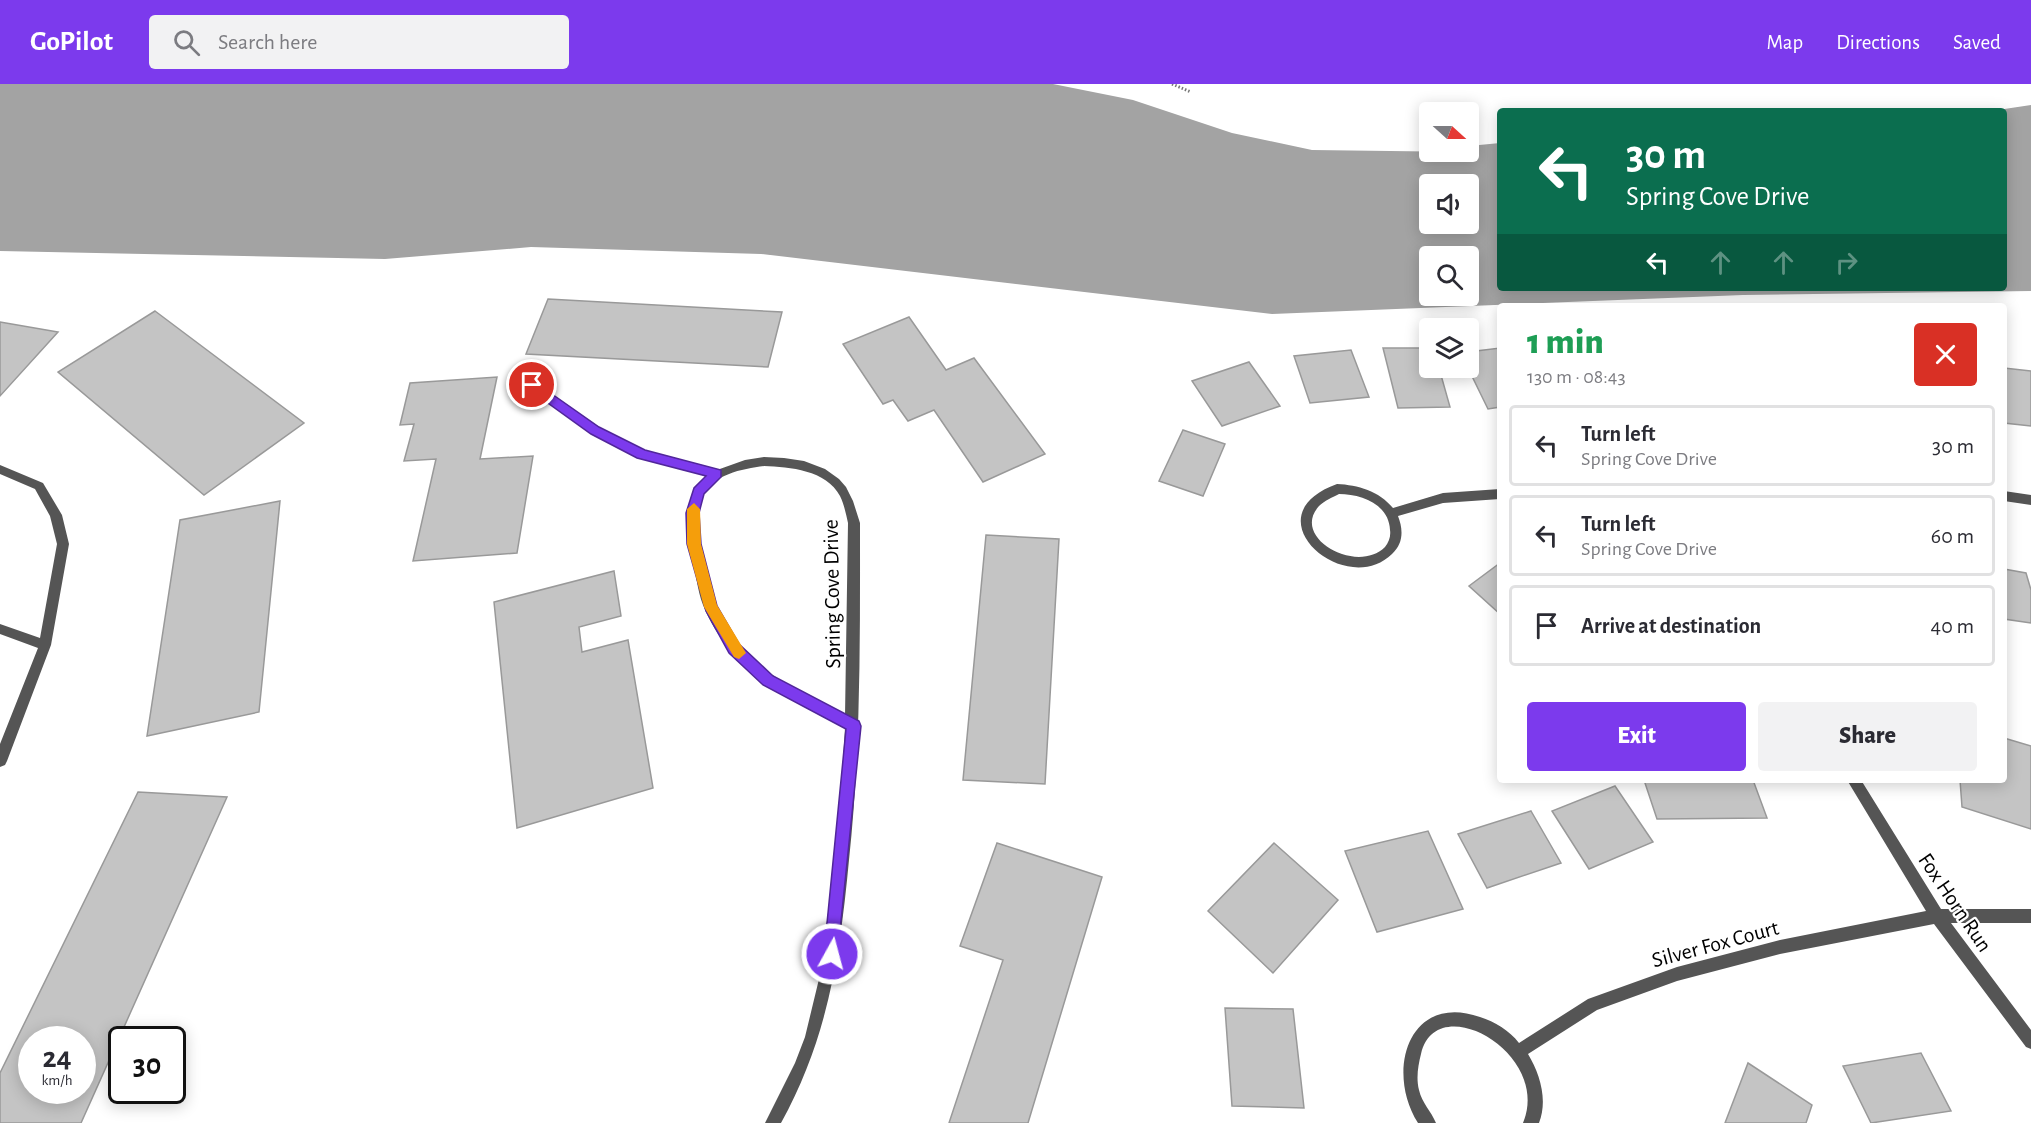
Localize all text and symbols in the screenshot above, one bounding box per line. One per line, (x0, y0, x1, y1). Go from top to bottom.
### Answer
search box (149, 15, 569, 69)
icon: search (170, 26, 203, 59)
text: GoPilot (30, 28, 113, 56)
text: Search here (218, 31, 318, 53)
text: Map (1767, 32, 1803, 53)
text: Directions (1836, 32, 1920, 53)
text: Saved (1953, 32, 2001, 53)
north arrow (1419, 102, 1479, 162)
map controls (1419, 102, 1479, 378)
icon: left (1527, 132, 1605, 210)
text: 30 m (1626, 134, 1706, 176)
button: sound (1419, 174, 1479, 234)
text: Spring Cove Drive (1626, 183, 1810, 210)
button: search (1419, 246, 1479, 306)
icon: left (1641, 246, 1674, 279)
icon: ahead (1704, 246, 1737, 279)
icon: ahead (1767, 246, 1800, 279)
icon: right (1830, 246, 1863, 279)
button: layers (1419, 318, 1479, 378)
button: close (1914, 323, 1977, 386)
text: 1 min (1527, 324, 1604, 360)
pin (506, 359, 557, 410)
text: 130 m · 08:43 (1527, 367, 1626, 387)
icon: arrive (515, 368, 548, 401)
text: Turn left (1581, 423, 1655, 445)
icon: left (1530, 429, 1563, 462)
text: 30 m (1932, 435, 1974, 457)
text: Spring Cove Drive (1581, 449, 1717, 469)
text: Turn left (1581, 513, 1655, 535)
street label: Spring Cove Drive (820, 519, 844, 669)
icon: left (1530, 519, 1563, 552)
text: 60 m (1931, 525, 1974, 547)
text: Spring Cove Drive (1581, 539, 1717, 559)
icon: arrive (1530, 609, 1563, 642)
text: Arrive at destination (1581, 615, 1761, 637)
text: 40 m (1931, 615, 1974, 637)
button: Exit (1527, 702, 1746, 771)
button: Share (1758, 702, 1977, 771)
street label: Fox Horn Run (1914, 849, 1996, 956)
street label: Silver Fox Court (1649, 916, 1781, 971)
position arrow (800, 922, 864, 986)
speed limit sign: 30 (108, 1026, 186, 1104)
text: 24 (42, 1043, 72, 1073)
text: km/h (42, 1073, 72, 1088)

